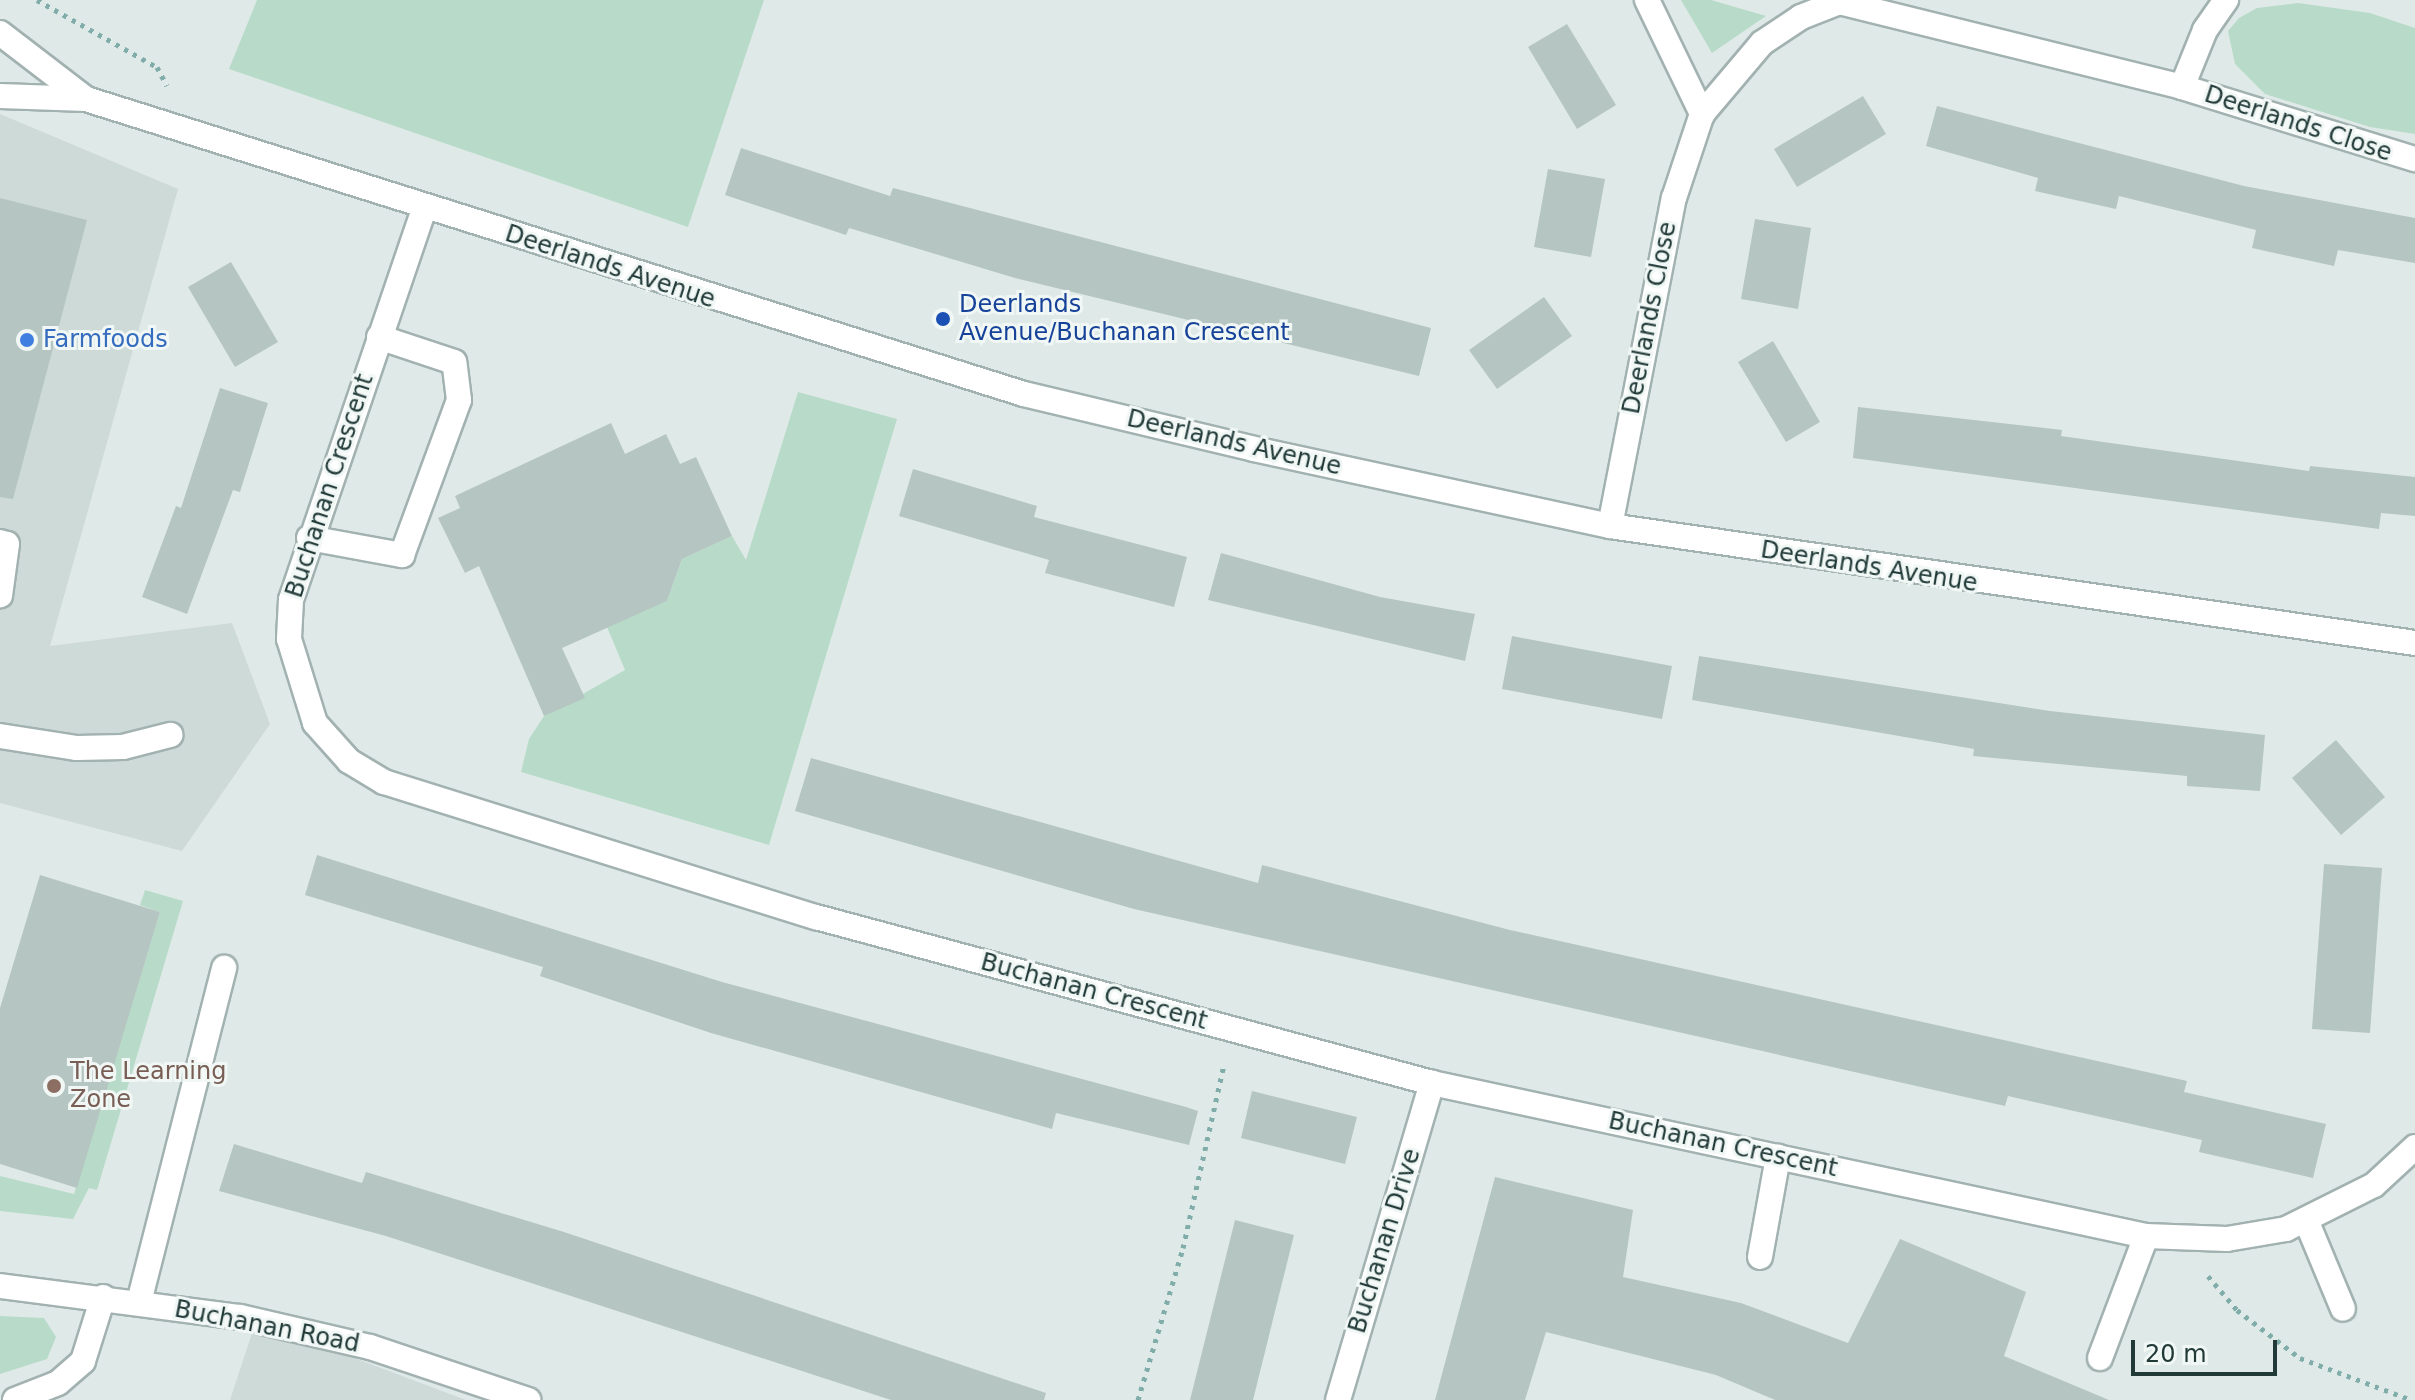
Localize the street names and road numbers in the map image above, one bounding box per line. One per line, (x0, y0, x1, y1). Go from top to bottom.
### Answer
street label: Deerlands Close (2201, 80, 2395, 168)
street label: Deerlands Avenue (501, 219, 719, 315)
street label: Deerlands Close (1617, 219, 1683, 417)
street label: Buchanan Crescent (280, 371, 380, 601)
street label: Deerlands Avenue (1124, 404, 1344, 482)
street label: Deerlands Avenue (1759, 536, 1979, 598)
street label: Buchanan Crescent (978, 948, 1210, 1036)
street label: Buchanan Crescent (1606, 1107, 1840, 1183)
street label: Buchanan Drive (1343, 1145, 1427, 1337)
street label: Buchanan Road (172, 1295, 362, 1359)

